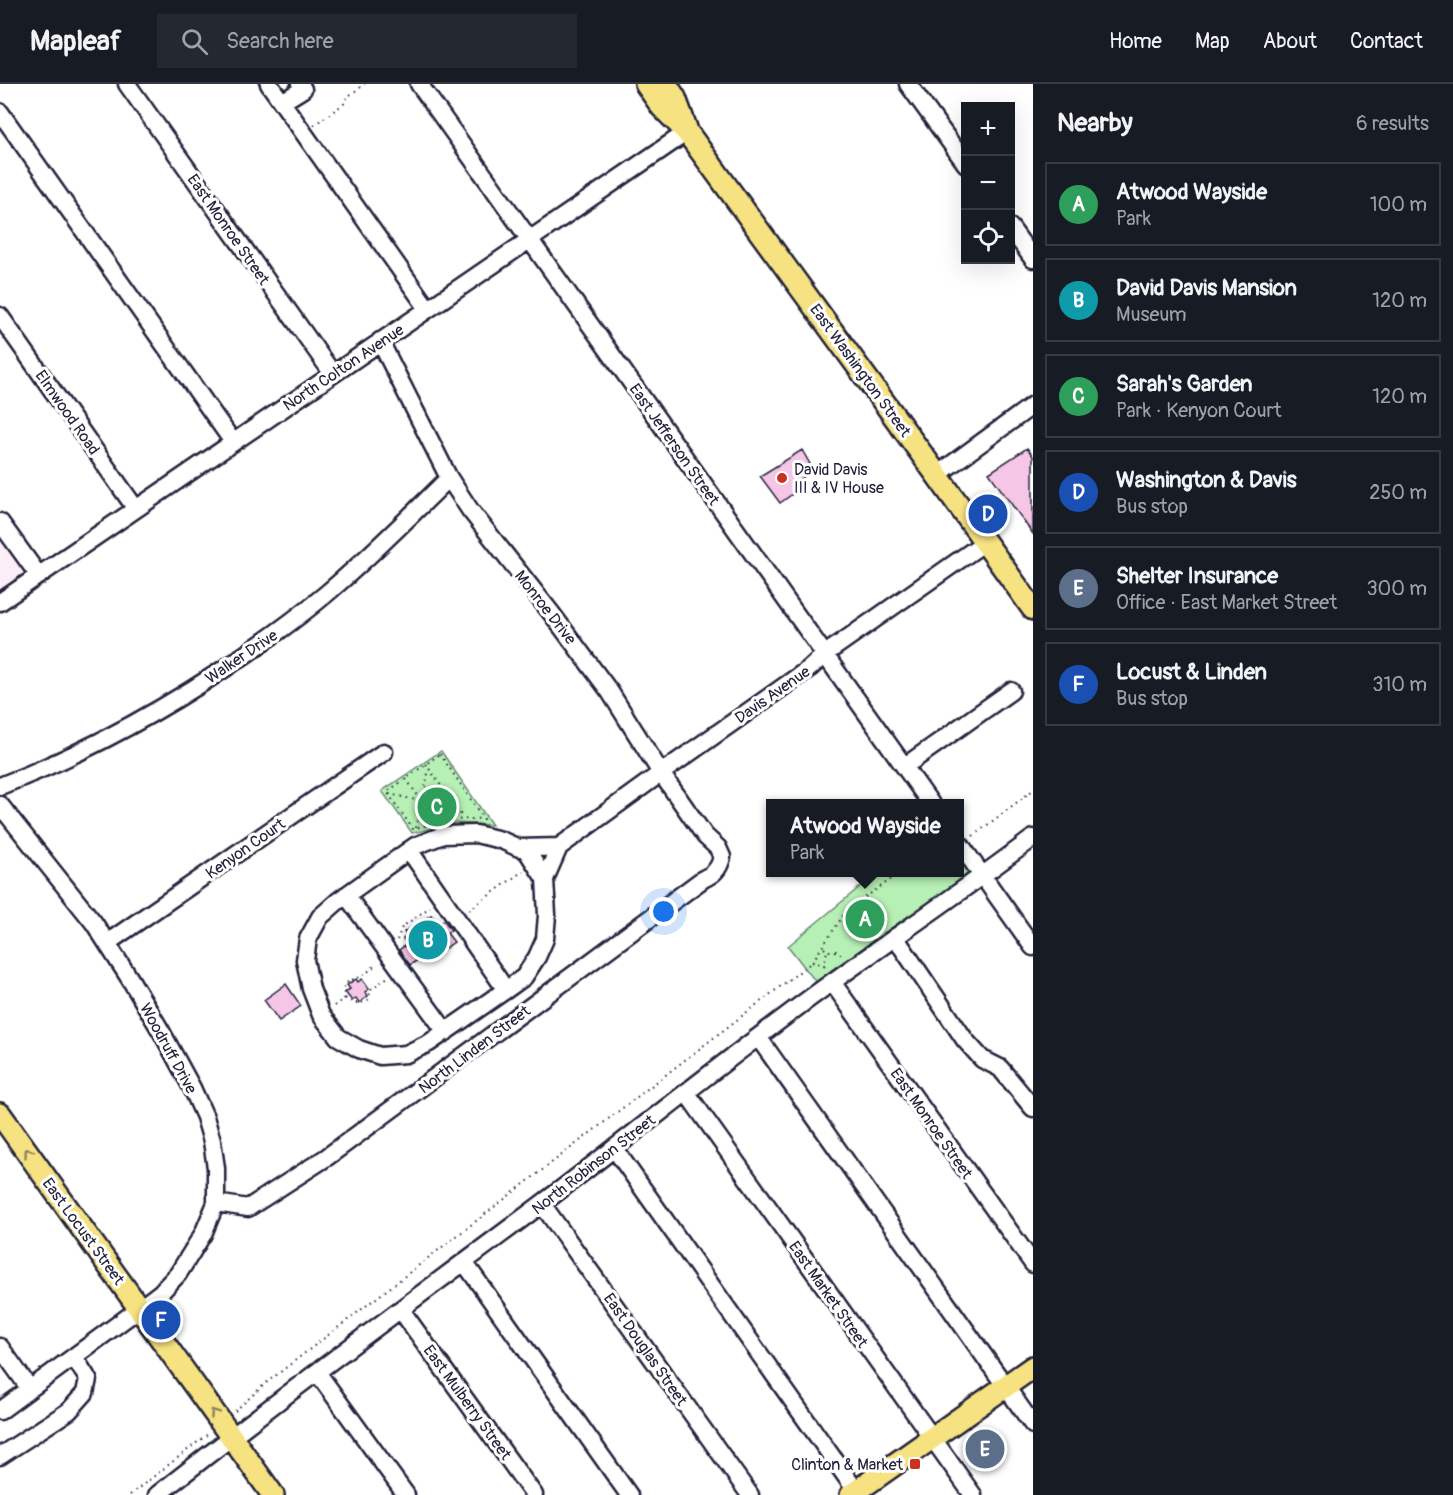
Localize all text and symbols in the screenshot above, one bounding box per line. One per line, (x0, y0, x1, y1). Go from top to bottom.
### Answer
search box (157, 14, 577, 68)
text: Mapleaf (30, 24, 121, 59)
icon: search (178, 25, 211, 58)
text: Search here (226, 27, 334, 55)
text: Home (1109, 28, 1162, 55)
text: Map (1195, 28, 1230, 55)
text: About (1263, 28, 1317, 55)
text: Contact (1350, 28, 1423, 55)
map controls (961, 102, 1015, 264)
button: + (961, 102, 1015, 156)
text: Nearby (1057, 107, 1133, 139)
text: 6 results (1356, 111, 1429, 136)
button: − (961, 156, 1015, 210)
street label: East Monroe Street (183, 170, 274, 289)
text: Atwood Wayside (1116, 178, 1267, 206)
text: A (1072, 192, 1085, 217)
text: 100 m (1370, 192, 1427, 217)
text: Park (1116, 206, 1151, 231)
button: locate (961, 210, 1015, 264)
text: David Davis Mansion (1116, 274, 1297, 302)
text: B (1073, 288, 1084, 313)
text: 120 m (1372, 288, 1427, 313)
street label: East Washington Street (805, 300, 915, 441)
text: Museum (1116, 302, 1186, 327)
street label: North Colton Avenue (279, 320, 408, 416)
street label: Elmwood Road (31, 366, 104, 459)
text: Sarah's Garden (1116, 370, 1253, 398)
street label: East Jefferson Street (625, 380, 724, 510)
text: C (1072, 384, 1085, 409)
text: 120 m (1372, 384, 1427, 409)
text: Park · Kenyon Court (1116, 398, 1282, 423)
place label: David Davis III & IV House (794, 460, 884, 498)
text: Washington & Davis (1116, 466, 1297, 494)
marker: David Davis III & IV House (775, 471, 789, 485)
text: D (1072, 480, 1085, 505)
text: 250 m (1369, 480, 1427, 505)
pin: D (968, 492, 1008, 536)
text: Bus stop (1116, 494, 1188, 519)
text: Shelter Insurance (1116, 562, 1278, 590)
street label: Monroe Drive (510, 567, 580, 649)
text: E (1073, 576, 1084, 601)
text: 300 m (1366, 576, 1427, 601)
text: Office · East Market Street (1116, 590, 1337, 615)
street label: Walker Drive (202, 625, 282, 688)
text: Locust & Linden (1116, 658, 1267, 686)
street label: Davis Avenue (731, 662, 814, 728)
text: F (1072, 672, 1085, 697)
text: 310 m (1372, 672, 1427, 697)
text: Bus stop (1116, 686, 1188, 711)
pin: C (418, 784, 456, 830)
popup (766, 799, 964, 877)
text: Atwood Wayside (789, 812, 941, 840)
street label: Kenyon Court (202, 814, 290, 884)
text: Park (789, 840, 824, 865)
pin: A (846, 896, 884, 942)
your location (649, 897, 678, 926)
pin: B (408, 918, 448, 962)
street label: Woodruff Drive (135, 1000, 201, 1097)
street label: North Linden Street (415, 1001, 535, 1098)
street label: East Monroe Street (886, 1064, 977, 1183)
street label: North Robinson Street (528, 1110, 660, 1219)
one-way arrow (24, 1148, 35, 1159)
street label: East Locust Street (38, 1174, 129, 1289)
street label: East Market Street (784, 1237, 873, 1352)
street label: East Douglas Street (599, 1289, 692, 1410)
pin: F (142, 1298, 180, 1342)
street label: East Mulberry Street (419, 1341, 516, 1464)
one-way arrow (211, 1409, 222, 1420)
pin: E (966, 1426, 1004, 1472)
place label: Clinton & Market (791, 1455, 904, 1475)
marker: Clinton & Market (908, 1457, 922, 1471)

